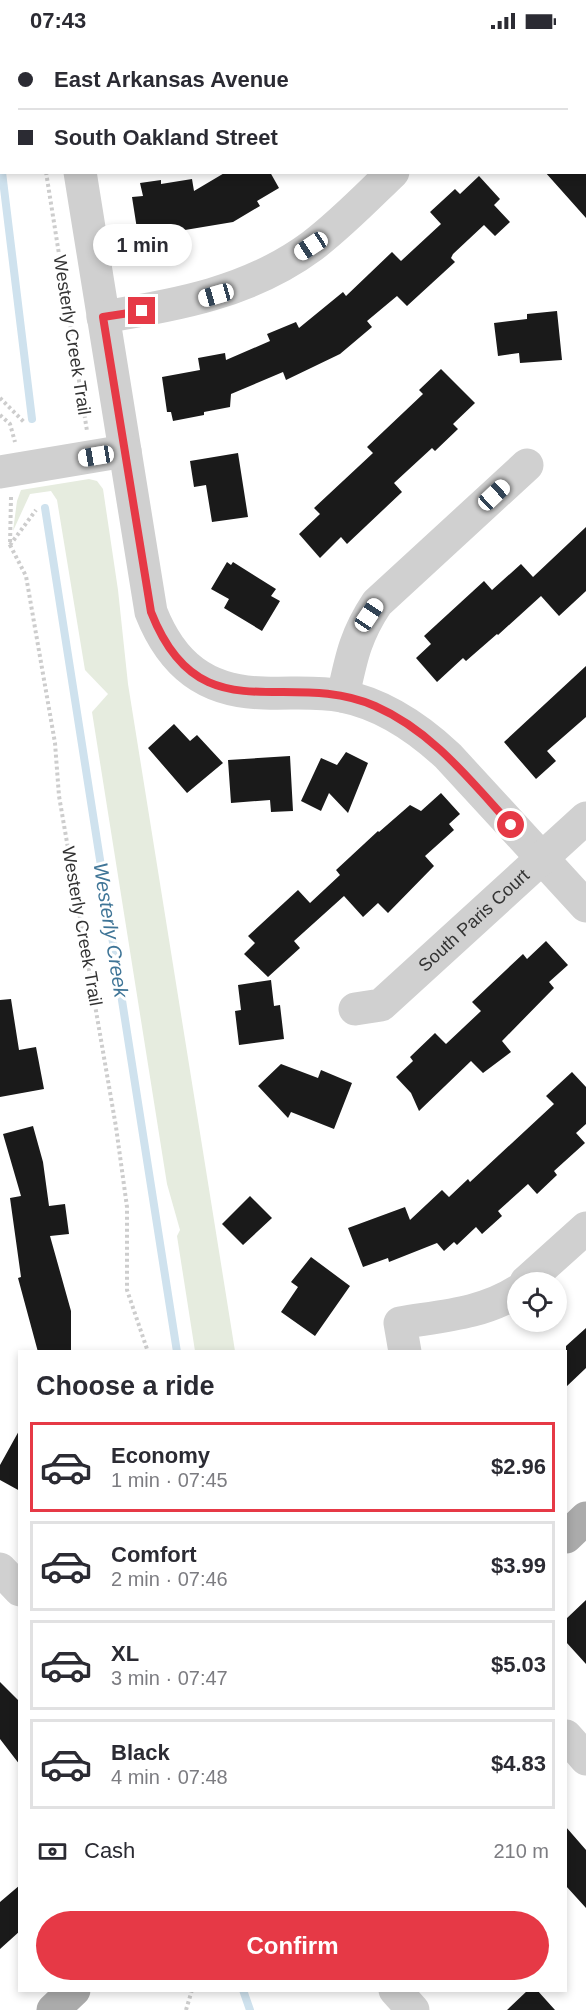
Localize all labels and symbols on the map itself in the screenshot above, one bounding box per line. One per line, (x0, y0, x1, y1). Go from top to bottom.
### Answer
callout: 1 min (92, 224, 192, 266)
car (291, 229, 331, 263)
street label: Westerly Creek Trail (49, 254, 95, 416)
car (196, 281, 236, 309)
route end (128, 297, 155, 324)
car (77, 444, 115, 468)
car (475, 476, 513, 514)
car (351, 595, 387, 635)
route start (497, 811, 524, 838)
street label: Westerly Creek Trail (58, 845, 106, 1007)
water label: Westerly Creek (89, 861, 133, 1000)
street label: South Paris Court (415, 865, 533, 976)

